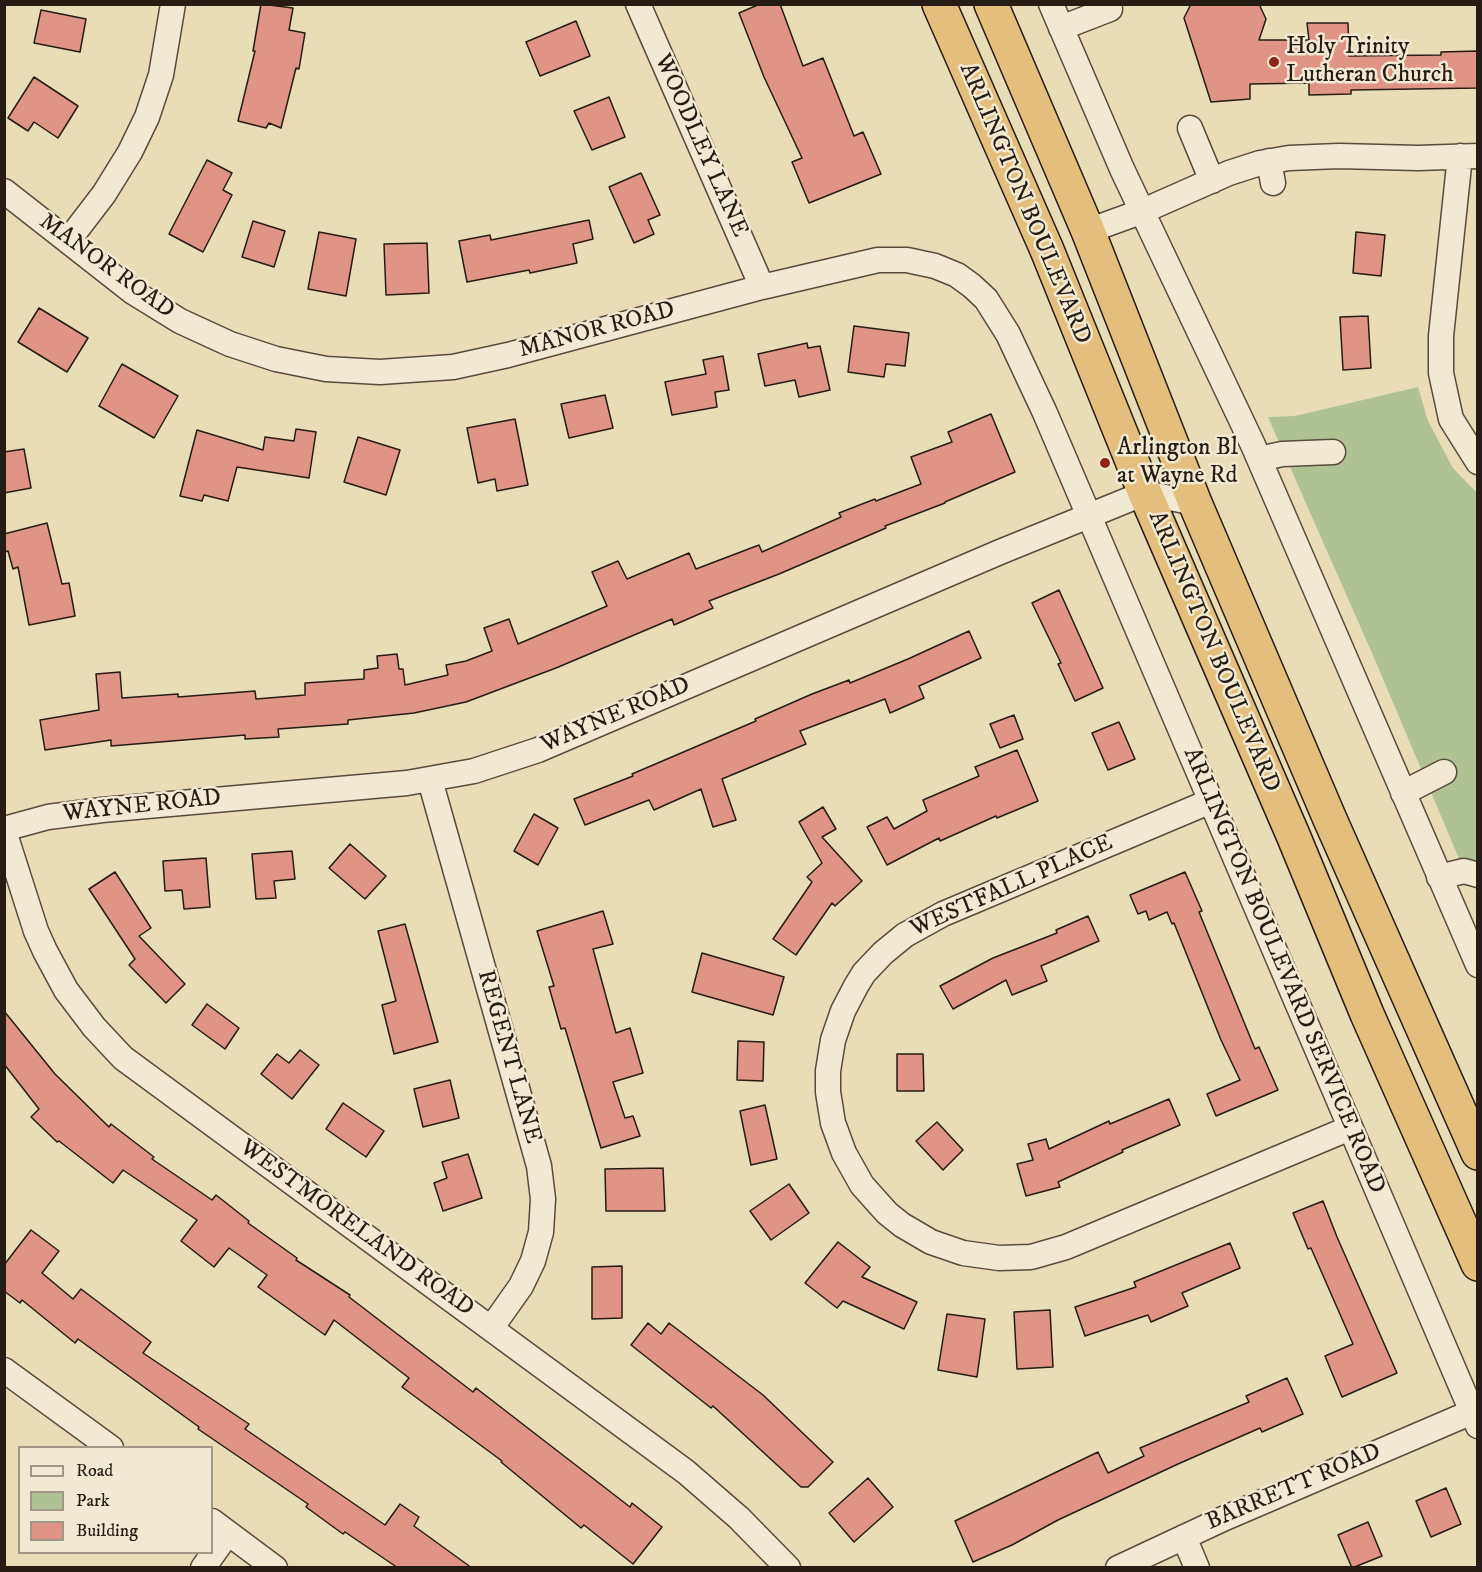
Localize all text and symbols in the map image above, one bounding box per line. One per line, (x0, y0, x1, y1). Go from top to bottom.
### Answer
place label: Holy Trinity Lutheran Church (1286, 34, 1454, 90)
street label: WOODLEY LANE (647, 50, 753, 242)
marker: Holy Trinity Lutheran Church (1267, 55, 1281, 69)
street label: ARLINGTON BOULEVARD (952, 59, 1096, 349)
street label: MANOR ROAD (33, 208, 179, 326)
street label: MANOR ROAD (516, 296, 678, 366)
place label: Arlington Bl at Wayne Rd (1117, 435, 1238, 491)
marker: Arlington Bl at Wayne Rd (1098, 456, 1112, 470)
street label: ARLINGTON BOULEVARD (1141, 507, 1285, 797)
street label: WAYNE ROAD (537, 672, 695, 760)
street label: ARLINGTON BOULEVARD SERVICE ROAD (1176, 744, 1390, 1198)
street label: WAYNE ROAD (61, 784, 223, 830)
street label: WESTFALL PLACE (906, 829, 1118, 945)
street label: REGENT LANE (469, 967, 547, 1147)
street label: WESTMORELAND ROAD (233, 1134, 479, 1324)
street label: BARRETT ROAD (1202, 1438, 1386, 1538)
legend (18, 1446, 213, 1554)
text: Road (76, 1460, 113, 1482)
text: Park (76, 1490, 110, 1512)
text: Building (76, 1520, 138, 1542)

